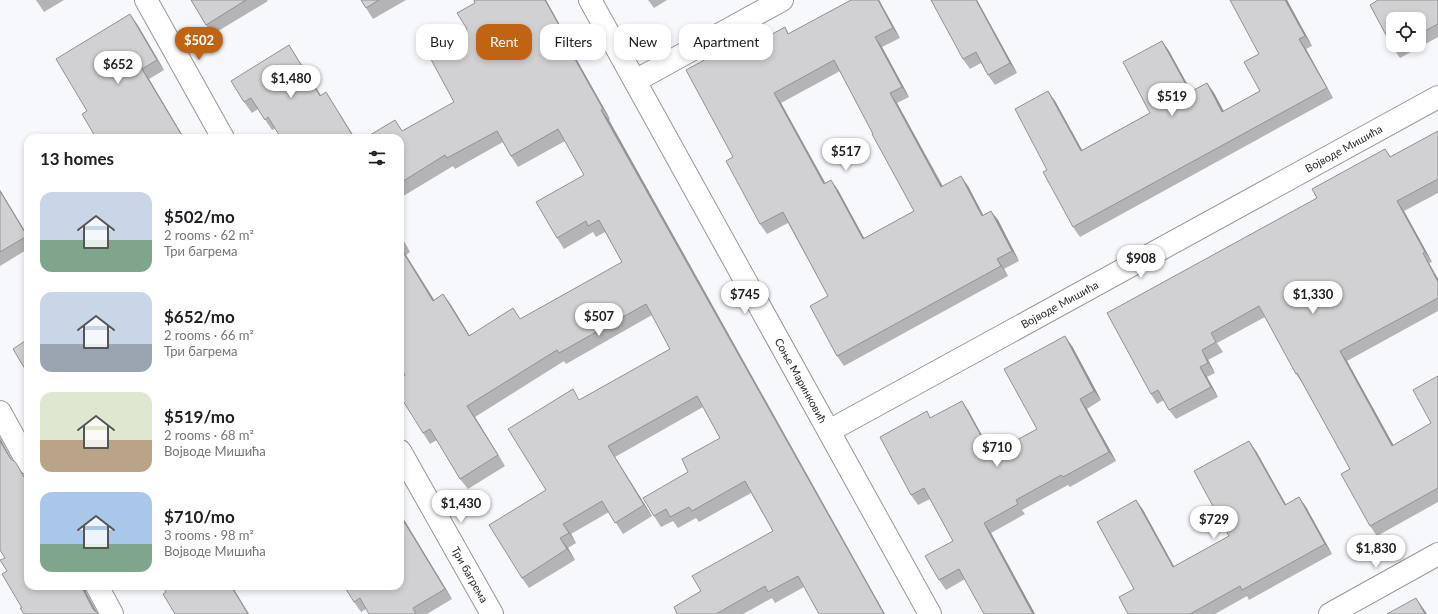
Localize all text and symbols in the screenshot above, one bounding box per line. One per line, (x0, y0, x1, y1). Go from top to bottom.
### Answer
map controls (1386, 12, 1426, 52)
button: locate (1386, 12, 1426, 52)
chip: Buy (416, 24, 468, 60)
chip: Rent (476, 24, 532, 60)
chip: Filters (540, 24, 606, 60)
chip: New (614, 24, 671, 60)
chip: Apartment (679, 24, 773, 60)
pin: $502 (175, 27, 223, 61)
text: $502 (184, 32, 214, 48)
pin: $652 (94, 51, 142, 85)
text: $652 (103, 56, 133, 72)
pin: $1,480 (258, 65, 324, 99)
text: $1,480 (271, 70, 311, 86)
pin: $519 (1148, 83, 1196, 117)
text: $519 (1157, 88, 1187, 104)
street label: Војводе Мишића (1302, 122, 1384, 175)
pin: $517 (822, 138, 870, 172)
text: $517 (831, 143, 861, 159)
icon: filters (366, 147, 388, 169)
text: 13 homes (40, 148, 114, 169)
text: $502/mo (164, 206, 235, 227)
icon: home (72, 208, 120, 256)
text: 2 rooms · 62 m² (164, 227, 254, 243)
text: Три багрема (164, 243, 238, 259)
pin: $908 (1117, 245, 1165, 279)
text: $908 (1126, 250, 1156, 266)
street label: Војводе Мишића (1018, 278, 1100, 331)
pin: $745 (721, 281, 769, 315)
pin: $1,330 (1280, 281, 1346, 315)
text: $745 (730, 286, 760, 302)
text: $1,330 (1293, 286, 1333, 302)
pin: $507 (575, 303, 623, 337)
text: $652/mo (164, 306, 235, 327)
icon: home (72, 308, 120, 356)
text: $507 (584, 308, 614, 324)
text: 2 rooms · 66 m² (164, 327, 254, 343)
street label: Соње Маринковић (772, 336, 830, 425)
text: Три багрема (164, 343, 238, 359)
text: $519/mo (164, 406, 235, 427)
icon: home (72, 408, 120, 456)
text: 2 rooms · 68 m² (164, 427, 254, 443)
pin: $710 (973, 434, 1021, 468)
text: $710 (982, 439, 1012, 455)
text: Војводе Мишића (164, 443, 266, 459)
pin: $1,430 (428, 490, 494, 524)
text: $1,430 (441, 495, 481, 511)
text: $710/mo (164, 506, 235, 527)
pin: $729 (1190, 506, 1238, 540)
icon: home (72, 508, 120, 556)
text: $729 (1199, 511, 1229, 527)
text: 3 rooms · 98 m² (164, 527, 254, 543)
pin: $1,830 (1343, 535, 1409, 569)
text: $1,830 (1356, 540, 1396, 556)
text: Војводе Мишића (164, 543, 266, 559)
street label: Три багрема (449, 544, 491, 605)

